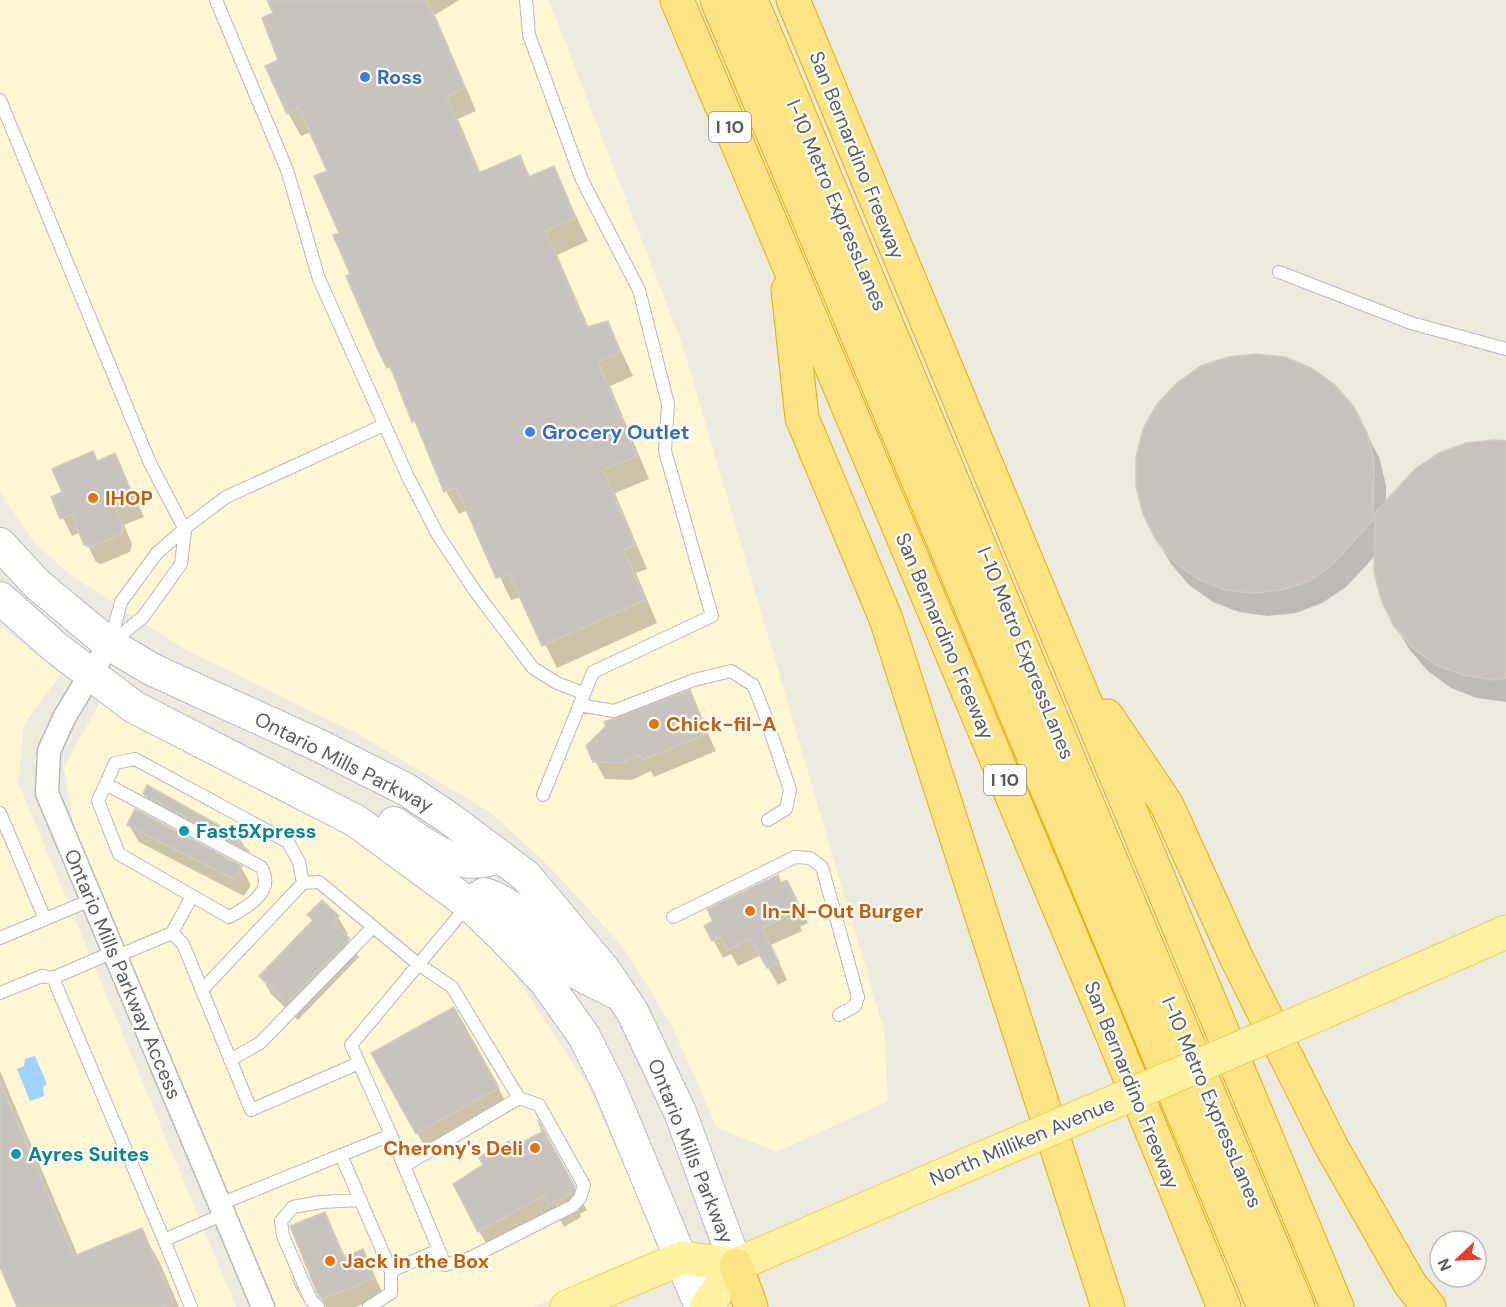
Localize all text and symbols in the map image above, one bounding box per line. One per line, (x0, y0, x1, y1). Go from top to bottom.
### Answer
street label: San Bernardino Freeway (803, 47, 911, 263)
place label: Ross (377, 64, 423, 90)
marker: Ross (358, 70, 372, 84)
street label: I-10 Metro ExpressLanes (781, 95, 893, 315)
road number: I 10 (709, 112, 751, 142)
place label: Grocery Outlet (542, 419, 689, 445)
marker: Grocery Outlet (523, 425, 537, 439)
place label: IHOP (105, 485, 153, 511)
marker: IHOP (86, 491, 100, 505)
street label: San Bernardino Freeway (890, 529, 1000, 743)
street label: I-10 Metro ExpressLanes (971, 543, 1081, 763)
street label: Ontario Mills Parkway (250, 706, 438, 818)
place label: Chick-fil-A (666, 711, 776, 737)
marker: Chick-fil-A (647, 717, 661, 731)
road number: I 10 (984, 765, 1026, 795)
place label: Fast5Xpress (196, 818, 316, 844)
marker: Fast5Xpress (177, 824, 191, 838)
street label: Ontario Mills Parkway Access (58, 845, 188, 1103)
place label: In-N-Out Burger (762, 898, 924, 924)
marker: In-N-Out Burger (743, 904, 757, 918)
street label: San Bernardino Freeway (1078, 977, 1186, 1193)
street label: I-10 Metro ExpressLanes (1156, 992, 1268, 1212)
street label: Ontario Mills Parkway (642, 1055, 740, 1247)
street label: North Milliken Avenue (926, 1090, 1118, 1192)
place label: Cherony's Deli (383, 1135, 523, 1161)
place label: Ayres Suites (28, 1141, 149, 1167)
marker: Cherony's Deli (528, 1141, 542, 1155)
marker: Ayres Suites (9, 1147, 23, 1161)
north arrow (1428, 1229, 1488, 1289)
place label: Jack in the Box (342, 1248, 490, 1274)
marker: Jack in the Box (323, 1254, 337, 1268)
text: N (1433, 1255, 1457, 1274)

